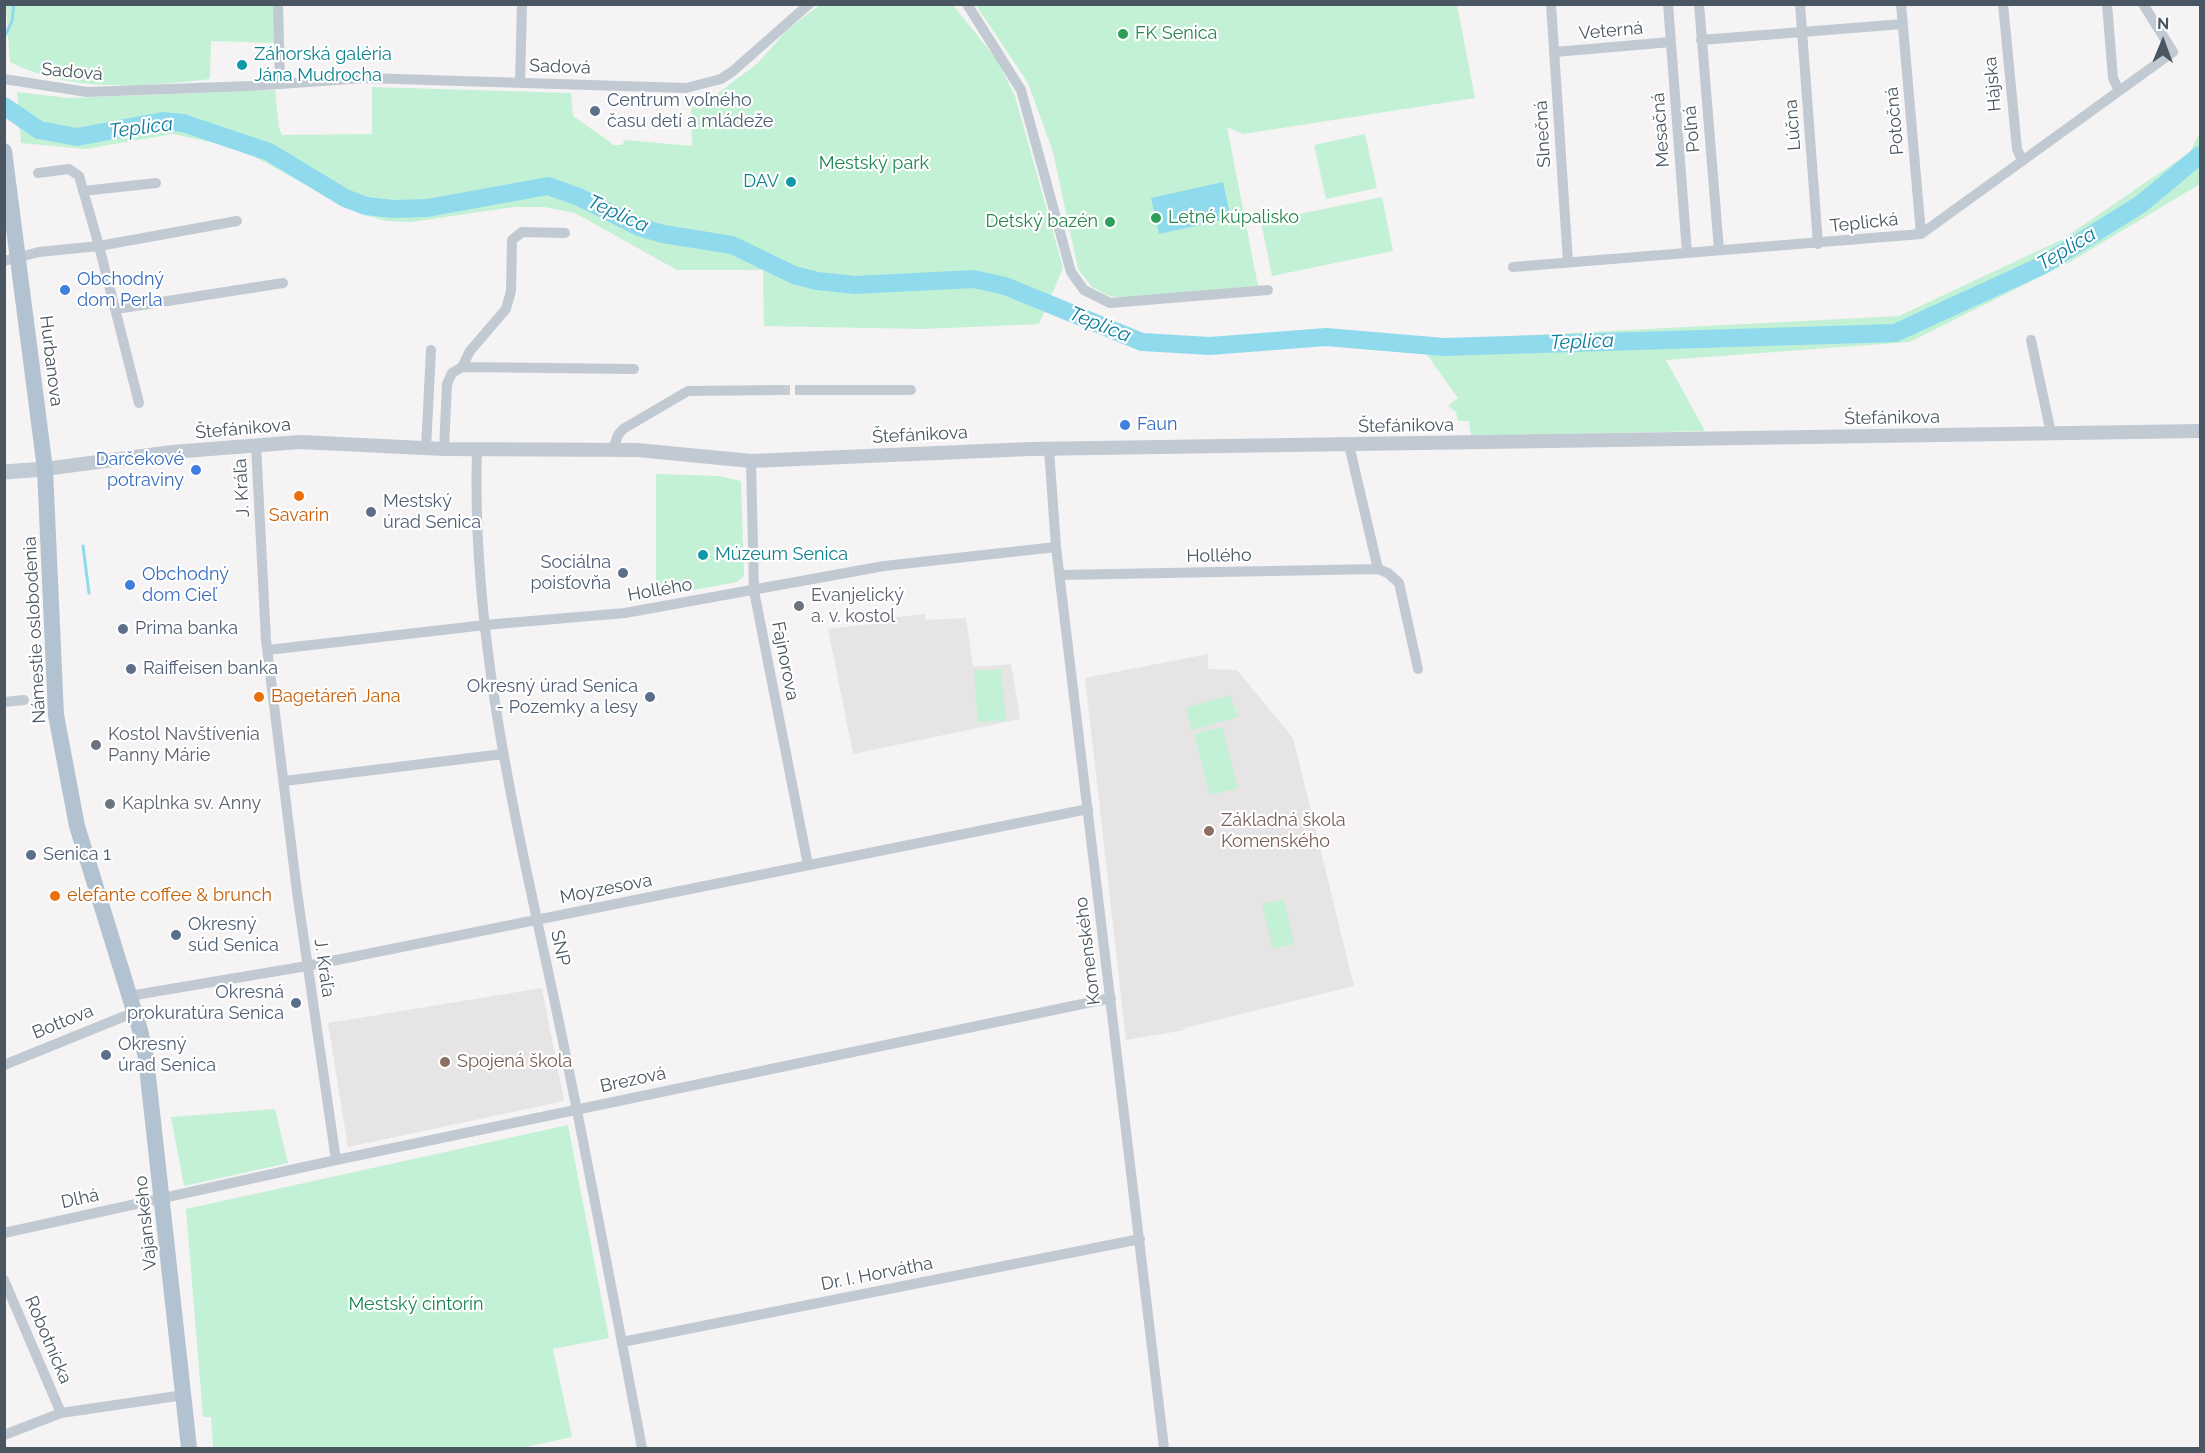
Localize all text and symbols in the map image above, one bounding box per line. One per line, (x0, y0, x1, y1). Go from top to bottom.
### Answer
north arrow (2133, 12, 2193, 72)
text: N (2157, 14, 2170, 33)
street label: Veterná (1578, 17, 1644, 45)
place label: FK Senica (1135, 23, 1217, 45)
marker: FK Senica (1116, 27, 1130, 41)
place label: Záhorská galéria Jána Mudrocha (254, 44, 392, 86)
street label: Sadová (529, 55, 591, 79)
street label: Hájska (1980, 56, 2006, 112)
marker: Záhorská galéria Jána Mudrocha (235, 58, 249, 72)
street label: Sadová (40, 59, 104, 85)
street label: Potočná (1881, 86, 1909, 156)
place label: Centrum voľného času detí a mládeže (607, 90, 773, 132)
street label: Mesačná (1648, 92, 1674, 168)
street label: Lúčna (1780, 99, 1806, 151)
street label: Slnečná (1530, 100, 1556, 168)
marker: Centrum voľného času detí a mládeže (588, 104, 602, 118)
street label: Poľná (1679, 105, 1705, 153)
water label: Teplica (108, 112, 174, 144)
park label: Mestský park (819, 153, 929, 175)
place label: DAV (743, 171, 779, 193)
marker: DAV (784, 175, 798, 189)
water label: Teplica (584, 190, 652, 238)
place label: Letné kúpalisko (1168, 207, 1299, 229)
street label: Teplická (1829, 209, 1899, 237)
place label: Detský bazén (985, 211, 1098, 233)
marker: Letné kúpalisko (1149, 211, 1163, 225)
marker: Detský bazén (1103, 215, 1117, 229)
water label: Teplica (2033, 222, 2101, 276)
place label: Obchodný dom Perla (77, 269, 164, 312)
marker: Obchodný dom Perla (58, 283, 72, 297)
water label: Teplica (1066, 302, 1134, 348)
street label: Hurbanova (35, 314, 67, 408)
water label: Teplica (1550, 329, 1614, 355)
street label: Štefánikova (1844, 406, 1940, 430)
street label: Štefánikova (194, 414, 292, 444)
place label: Faun (1137, 414, 1177, 436)
street label: Štefánikova (1358, 414, 1454, 438)
marker: Faun (1118, 418, 1132, 432)
street label: Štefánikova (872, 422, 968, 448)
place label: Darčekové potraviny (96, 449, 184, 492)
street label: J. Kráľa (230, 458, 254, 518)
marker: Darčekové potraviny (189, 463, 203, 477)
marker: Savarin (292, 489, 306, 503)
place label: Mestský úrad Senica (383, 491, 481, 534)
place label: Savarin (269, 505, 329, 527)
marker: Mestský úrad Senica (364, 505, 378, 519)
street label: Námestie oslobodenia (19, 536, 51, 724)
place label: Múzeum Senica (715, 544, 848, 566)
street label: Hollého (1186, 545, 1252, 567)
marker: Múzeum Senica (696, 548, 710, 562)
place label: Sociálna poisťovňa (530, 552, 611, 594)
place label: Obchodný dom Cieľ (142, 564, 229, 606)
marker: Sociálna poisťovňa (616, 566, 630, 580)
street label: Hollého (626, 574, 694, 606)
marker: Obchodný dom Cieľ (123, 578, 137, 592)
place label: Evanjelický a. v. kostol (811, 585, 904, 628)
marker: Evanjelický a. v. kostol (792, 599, 806, 613)
place label: Prima banka (135, 618, 238, 640)
street label: Fajnorova (767, 620, 803, 702)
marker: Prima banka (116, 622, 130, 636)
place label: Raiffeisen banka (143, 658, 278, 680)
marker: Raiffeisen banka (124, 662, 138, 676)
place label: Okresný úrad Senica - Pozemky a lesy (467, 676, 638, 718)
place label: Bagetáreň Jana (271, 686, 401, 708)
marker: Bagetáreň Jana (252, 690, 266, 704)
marker: Okresný úrad Senica - Pozemky a lesy (643, 690, 657, 704)
place label: Kostol Navštívenia Panny Márie (108, 724, 260, 766)
marker: Kostol Navštívenia Panny Márie (89, 738, 103, 752)
place label: Kaplnka sv. Anny (122, 793, 261, 815)
marker: Kaplnka sv. Anny (103, 797, 117, 811)
place label: Základná škola Komenského (1221, 810, 1346, 852)
marker: Základná škola Komenského (1202, 824, 1216, 838)
place label: Senica 1 (43, 844, 111, 866)
marker: Senica 1 (24, 848, 38, 862)
street label: Moyzesova (558, 870, 654, 908)
place label: elefante coffee & brunch (67, 885, 272, 907)
marker: elefante coffee & brunch (48, 889, 62, 903)
street label: Komenského (1071, 896, 1105, 1006)
place label: Okresný súd Senica (188, 914, 279, 956)
marker: Okresný súd Senica (169, 928, 183, 942)
street label: SNP (546, 928, 574, 968)
street label: J. Kráľa (309, 937, 339, 999)
place label: Okresná prokuratúra Senica (127, 982, 284, 1024)
marker: Okresná prokuratúra Senica (289, 996, 303, 1010)
street label: Bottova (29, 1000, 97, 1044)
place label: Okresný úrad Senica (118, 1034, 216, 1076)
marker: Okresný úrad Senica (99, 1048, 113, 1062)
place label: Spojená škola (457, 1051, 572, 1073)
marker: Spojená škola (438, 1055, 452, 1069)
street label: Brezová (598, 1063, 668, 1097)
street label: Vajanského (130, 1175, 162, 1271)
street label: Dlhá (59, 1184, 101, 1214)
street label: Dr. I. Horvátha (819, 1253, 935, 1295)
street label: Robotnícka (20, 1293, 76, 1387)
park label: Mestský cintorín (348, 1294, 484, 1316)

